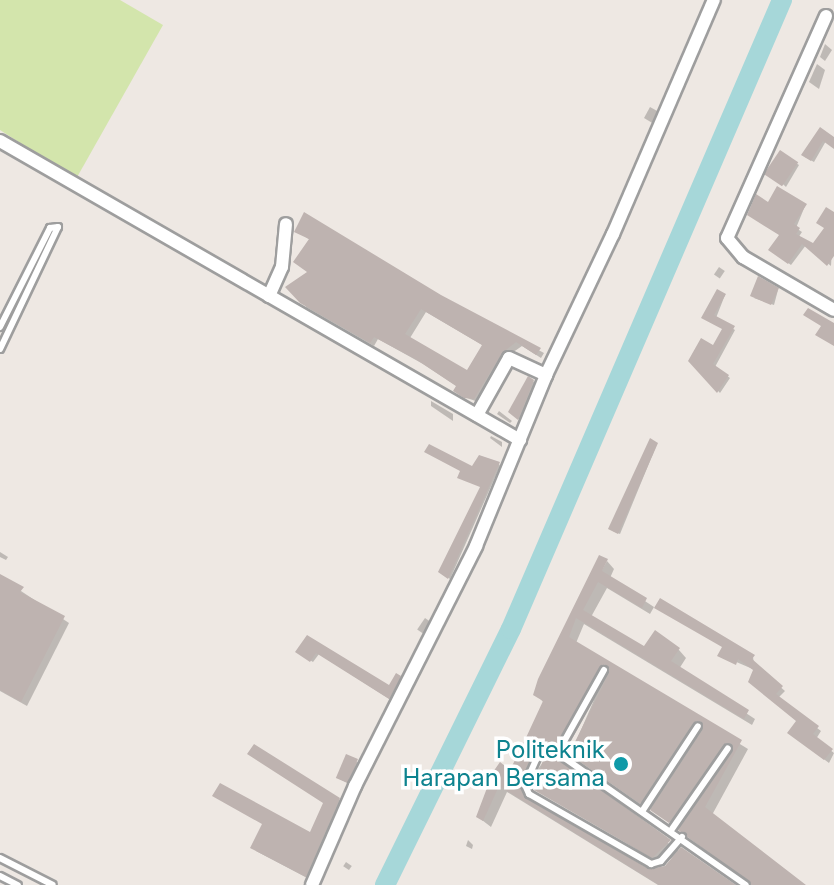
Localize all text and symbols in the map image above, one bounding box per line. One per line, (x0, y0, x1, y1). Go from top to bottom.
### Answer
place label: Politeknik Harapan Bersama (402, 736, 605, 792)
marker: Politeknik Harapan Bersama (612, 755, 630, 773)

